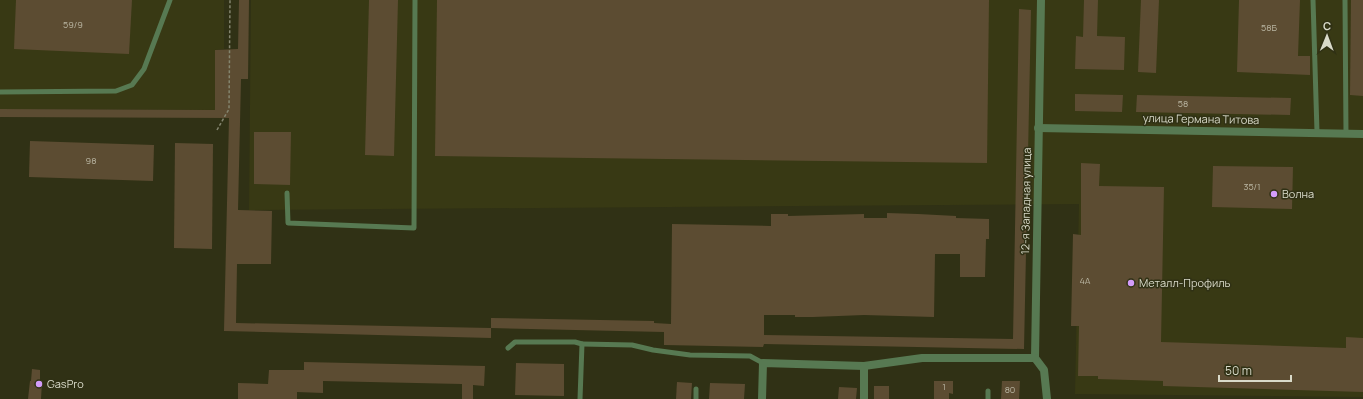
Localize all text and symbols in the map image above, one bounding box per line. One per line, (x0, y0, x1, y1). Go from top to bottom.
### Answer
north arrow (1307, 16, 1347, 56)
house number: 59/9 (63, 18, 83, 31)
text: С (1323, 18, 1331, 33)
house number: 58Б (1261, 21, 1277, 34)
house number: 58 (1178, 97, 1188, 110)
street label: улица Германа Титова (1143, 110, 1259, 127)
street label: 12-я Западная улица (1017, 147, 1034, 255)
house number: 98 (86, 154, 96, 167)
house number: 35/1 (1243, 180, 1261, 193)
place label: Волна (1282, 186, 1314, 201)
marker: Волна (1269, 189, 1279, 199)
house number: 4А (1079, 274, 1091, 287)
place label: Металл-Профиль (1139, 275, 1230, 290)
marker: Металл-Профиль (1126, 278, 1136, 288)
scale bar (1219, 357, 1291, 383)
text: 50 m (1225, 362, 1252, 379)
place label: GasPro (47, 376, 84, 391)
marker: GasPro (34, 379, 44, 389)
house number: 1 (942, 380, 946, 393)
house number: 80 (1005, 383, 1015, 396)

